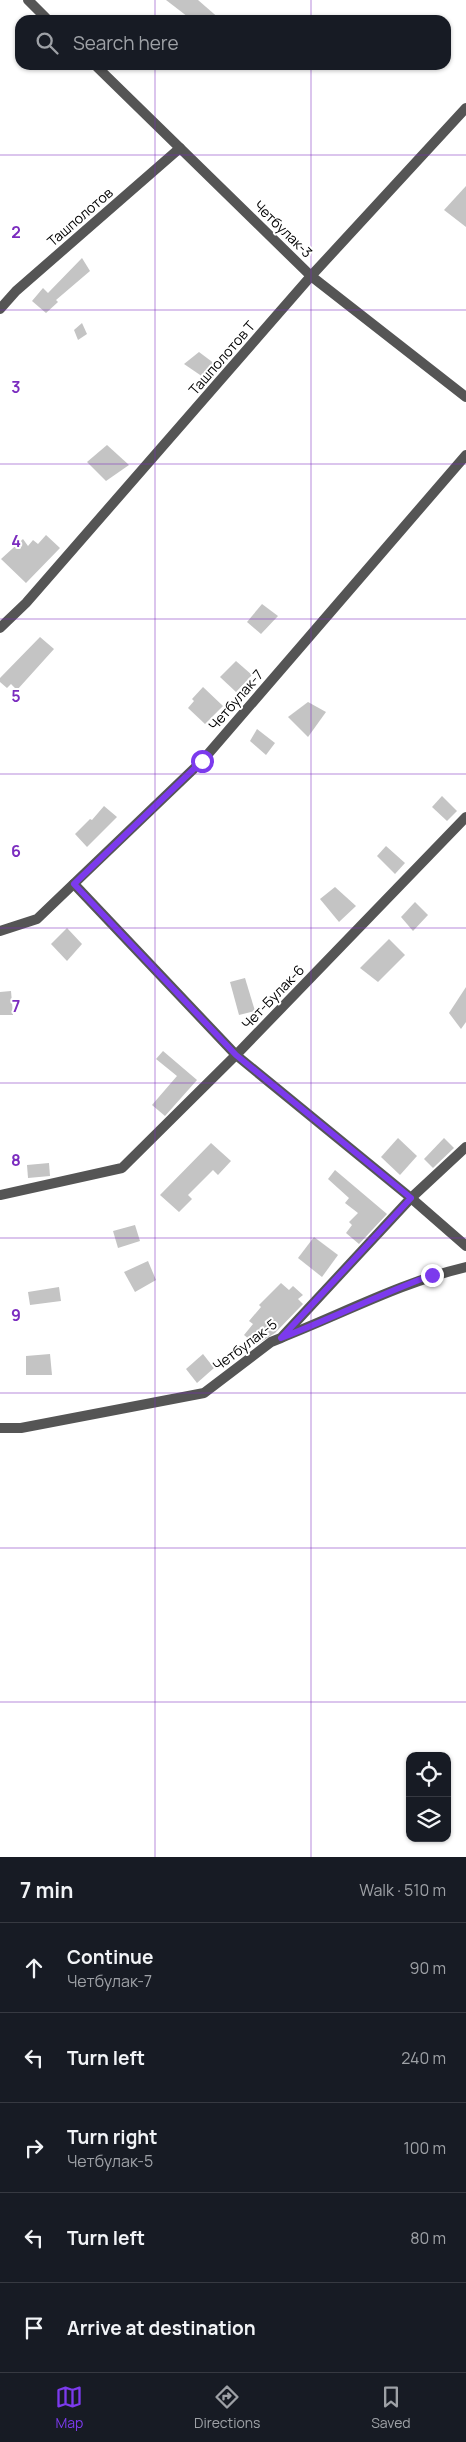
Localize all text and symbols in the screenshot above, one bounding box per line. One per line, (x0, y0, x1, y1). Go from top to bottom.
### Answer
search box (15, 15, 451, 70)
icon: search (33, 29, 61, 57)
text: Search here (73, 30, 179, 56)
street label: Ташполотов (43, 183, 117, 250)
street label: Четбулак-3 (250, 196, 317, 261)
text: 2 (11, 221, 21, 243)
street label: Ташполотов Т (184, 316, 259, 399)
text: 3 (11, 376, 21, 398)
text: 4 (11, 530, 21, 552)
street label: Четбулак-7 (204, 665, 267, 734)
text: 5 (11, 685, 21, 707)
route start (191, 750, 214, 773)
text: 6 (11, 840, 21, 862)
street label: Чет-Булак-6 (237, 960, 308, 1033)
text: 7 (12, 995, 20, 1017)
text: 8 (11, 1149, 21, 1171)
route end (421, 1264, 444, 1287)
text: 9 (11, 1304, 21, 1326)
street label: Четбулак-5 (209, 1314, 281, 1375)
map controls (406, 1752, 451, 1842)
button: locate (406, 1752, 451, 1797)
button: layers (406, 1797, 451, 1842)
text: 7 min (20, 1876, 73, 1904)
text: Walk · 510 m (359, 1879, 446, 1901)
text: Continue (67, 1944, 153, 1970)
icon: ahead (20, 1954, 48, 1982)
text: 90 m (410, 1957, 446, 1979)
text: Четбулак-7 (67, 1970, 152, 1992)
icon: left (20, 2044, 48, 2072)
text: Turn left (67, 2045, 145, 2071)
text: 240 m (401, 2047, 446, 2069)
text: Turn right (67, 2124, 157, 2150)
icon: right (20, 2134, 48, 2162)
text: 100 m (403, 2137, 446, 2159)
text: Четбулак-5 (67, 2150, 153, 2172)
icon: left (20, 2224, 48, 2252)
text: Turn left (67, 2225, 145, 2251)
text: 80 m (410, 2227, 446, 2249)
icon: arrive (20, 2314, 48, 2342)
text: Arrive at destination (67, 2315, 256, 2341)
tab: Map (55, 2383, 83, 2432)
tab: Directions (194, 2383, 260, 2432)
tab: Saved (371, 2383, 411, 2432)

